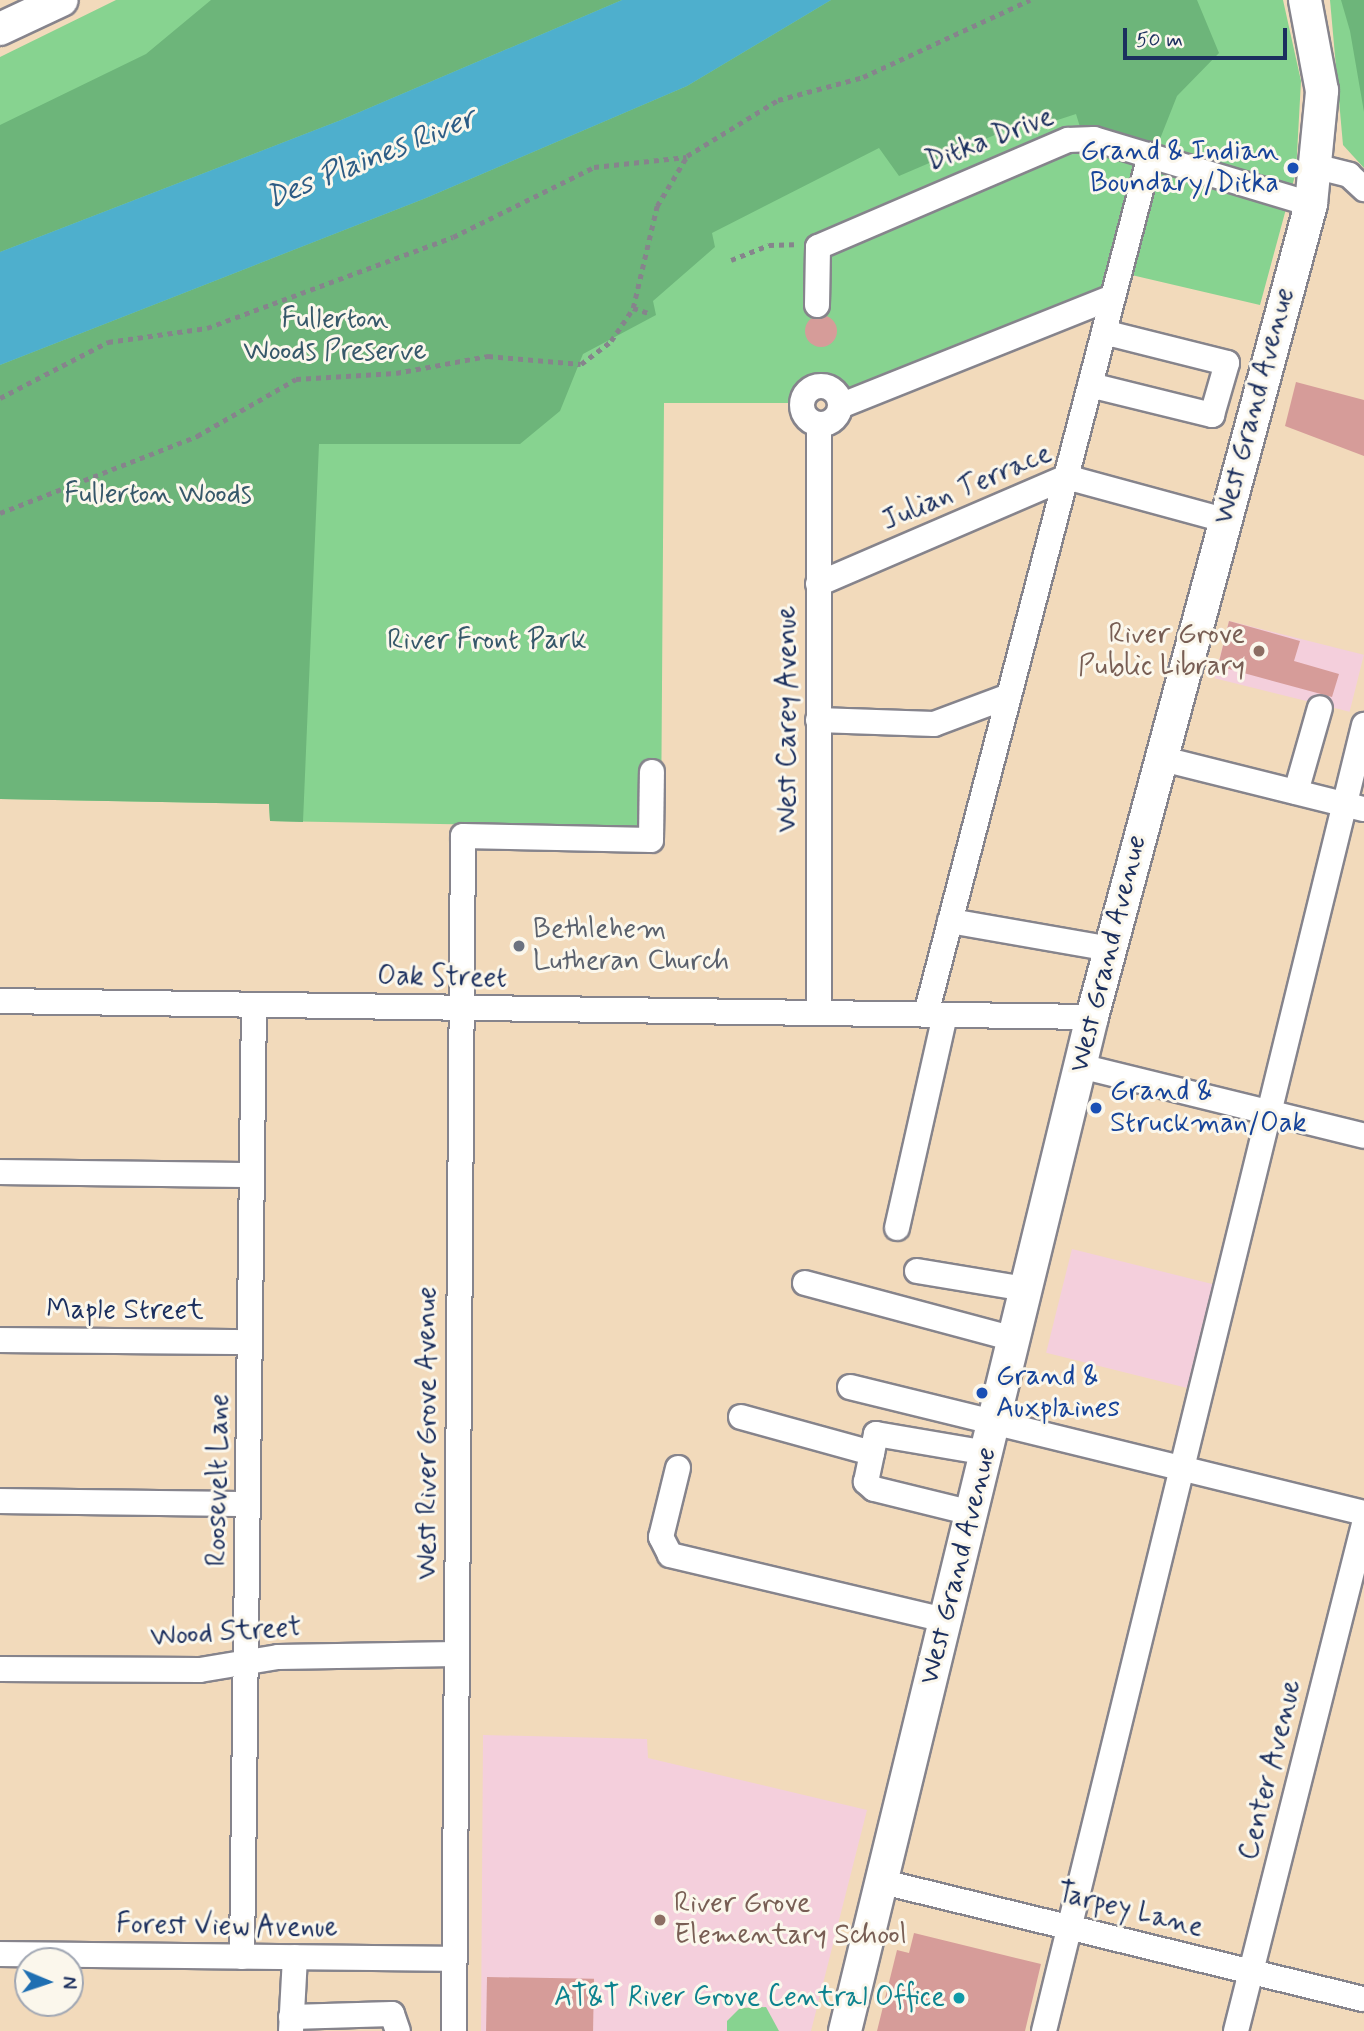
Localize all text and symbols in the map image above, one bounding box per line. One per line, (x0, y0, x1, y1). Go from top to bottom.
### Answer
scale bar (1126, 14, 1290, 58)
text: 50 m (1136, 26, 1183, 54)
water label: Des Plaines River (258, 100, 484, 218)
street label: Ditka Drive (922, 101, 1058, 179)
place label: Grand & Indian Boundary/Ditka (1081, 135, 1279, 201)
marker: Grand & Indian Boundary/Ditka (1285, 160, 1301, 176)
street label: West Grand Avenue (1208, 286, 1302, 526)
park label: Fullerton Woods Preserve (243, 303, 427, 369)
street label: Julian Terrace (883, 440, 1051, 536)
park label: Fullerton Woods (64, 478, 252, 512)
street label: West Carey Avenue (771, 603, 805, 835)
place label: River Grove Public Library (1071, 618, 1245, 684)
park label: River Front Park (390, 624, 584, 658)
marker: River Grove Public Library (1251, 643, 1267, 659)
street label: West Grand Avenue (1064, 834, 1154, 1074)
place label: Bethlehem Lutheran Church (533, 913, 736, 979)
marker: Bethlehem Lutheran Church (511, 938, 527, 954)
street label: Oak Street (374, 960, 510, 996)
place label: Grand & Struckman/Oak (1110, 1075, 1307, 1141)
marker: Grand & Struckman/Oak (1088, 1100, 1104, 1116)
street label: West River Grove Avenue (411, 1285, 445, 1581)
street label: Maple Street (46, 1294, 204, 1328)
place label: Grand & Auxplaines (996, 1360, 1120, 1426)
marker: Grand & Auxplaines (974, 1385, 990, 1401)
street label: Roosevelt Lane (201, 1392, 237, 1568)
street label: West Grand Avenue (914, 1446, 1004, 1686)
street label: Wood Street (150, 1611, 302, 1655)
street label: Center Avenue (1233, 1678, 1309, 1862)
street label: Tarpey Lane (1057, 1877, 1203, 1945)
place label: River Grove Elementary School (674, 1887, 907, 1953)
street label: Forest View Avenue (112, 1908, 342, 1946)
marker: River Grove Elementary School (652, 1912, 668, 1928)
north arrow (14, 1947, 84, 2017)
text: N (56, 1976, 81, 1989)
place label: AT&T River Grove Central Office (556, 1981, 945, 2015)
marker: AT&T River Grove Central Office (951, 1990, 967, 2006)

